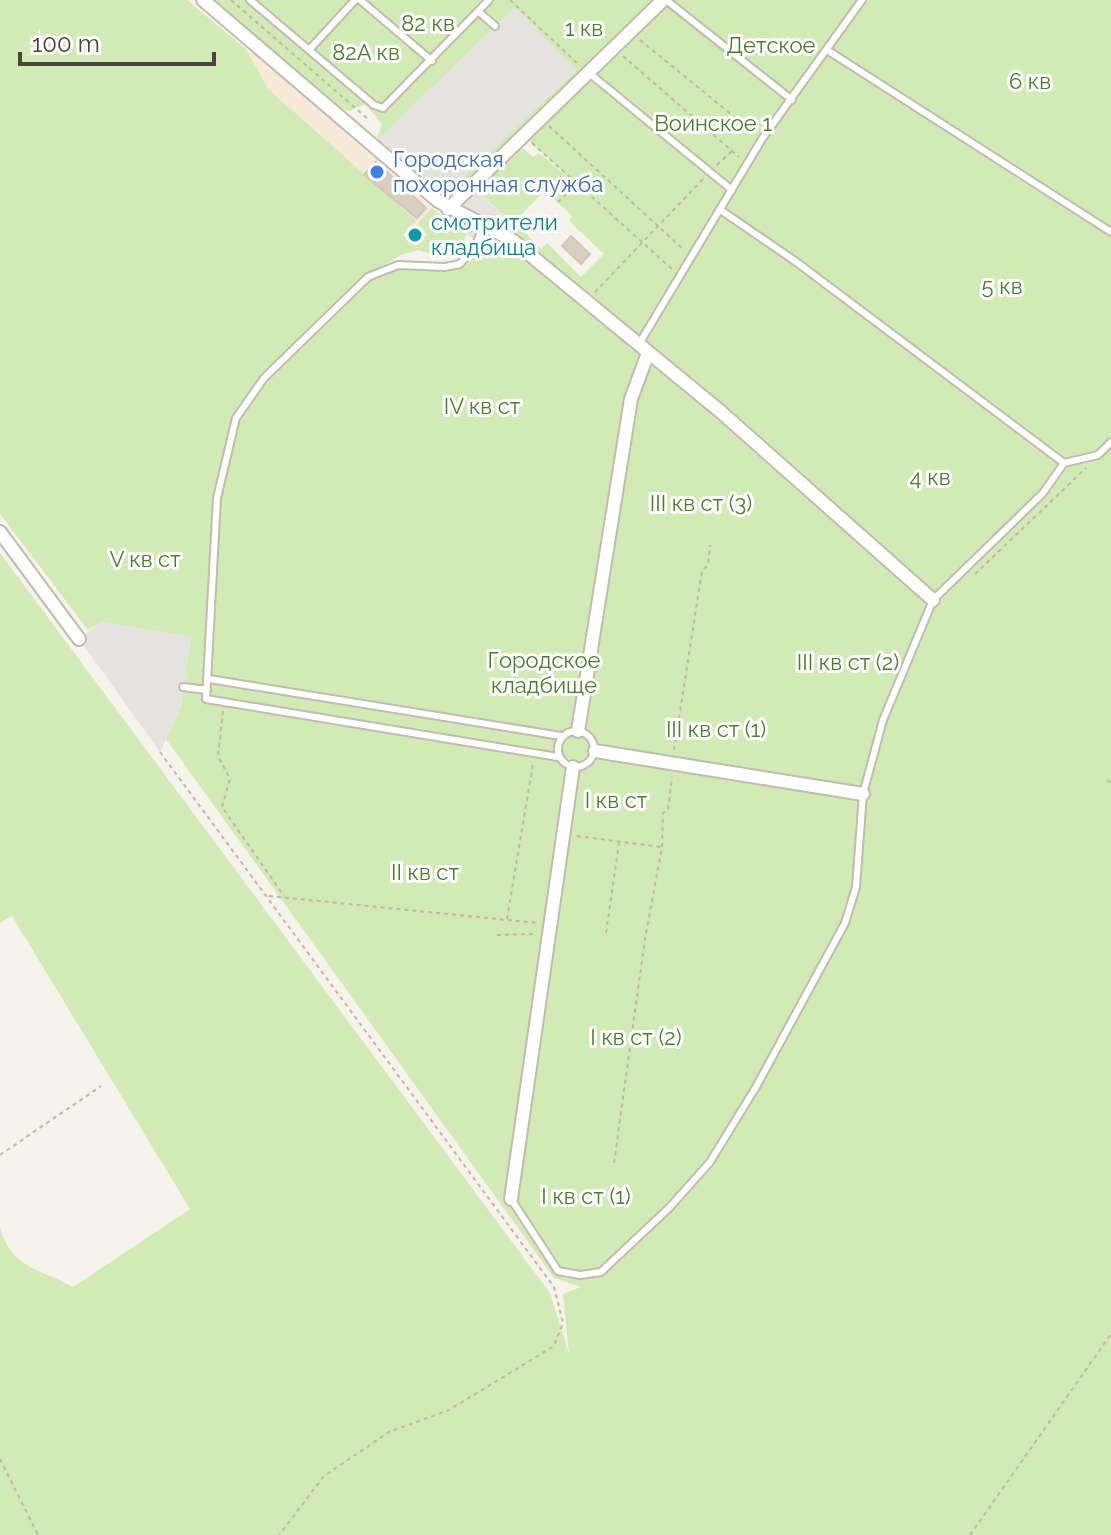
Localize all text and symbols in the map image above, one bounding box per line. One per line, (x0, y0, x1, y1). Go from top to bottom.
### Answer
park label: 82 кв (401, 10, 455, 36)
park label: 1 кв (565, 15, 603, 41)
scale bar (20, 16, 214, 66)
text: 100 m (32, 29, 100, 58)
park label: Детское (727, 32, 815, 58)
park label: 82А кв (332, 39, 400, 65)
park label: 6 кв (1009, 68, 1051, 94)
park label: Воинское 1 (654, 110, 772, 136)
place label: Городская похоронная служба (393, 146, 603, 197)
marker: Городская похоронная служба (368, 163, 386, 181)
place label: смотрители кладбища (431, 209, 558, 260)
marker: смотрители кладбища (406, 226, 424, 244)
park label: 5 кв (982, 273, 1022, 299)
park label: IV кв ст (444, 393, 521, 419)
park label: 4 кв (910, 464, 950, 490)
park label: III кв ст (3) (650, 490, 752, 516)
park label: V кв ст (109, 546, 181, 572)
park label: Городское кладбище (488, 647, 600, 698)
park label: III кв ст (2) (797, 649, 899, 675)
park label: III кв ст (1) (666, 716, 766, 742)
park label: I кв ст (585, 787, 648, 813)
park label: II кв ст (391, 859, 459, 885)
park label: I кв ст (2) (590, 1024, 682, 1050)
park label: I кв ст (1) (541, 1183, 631, 1209)

